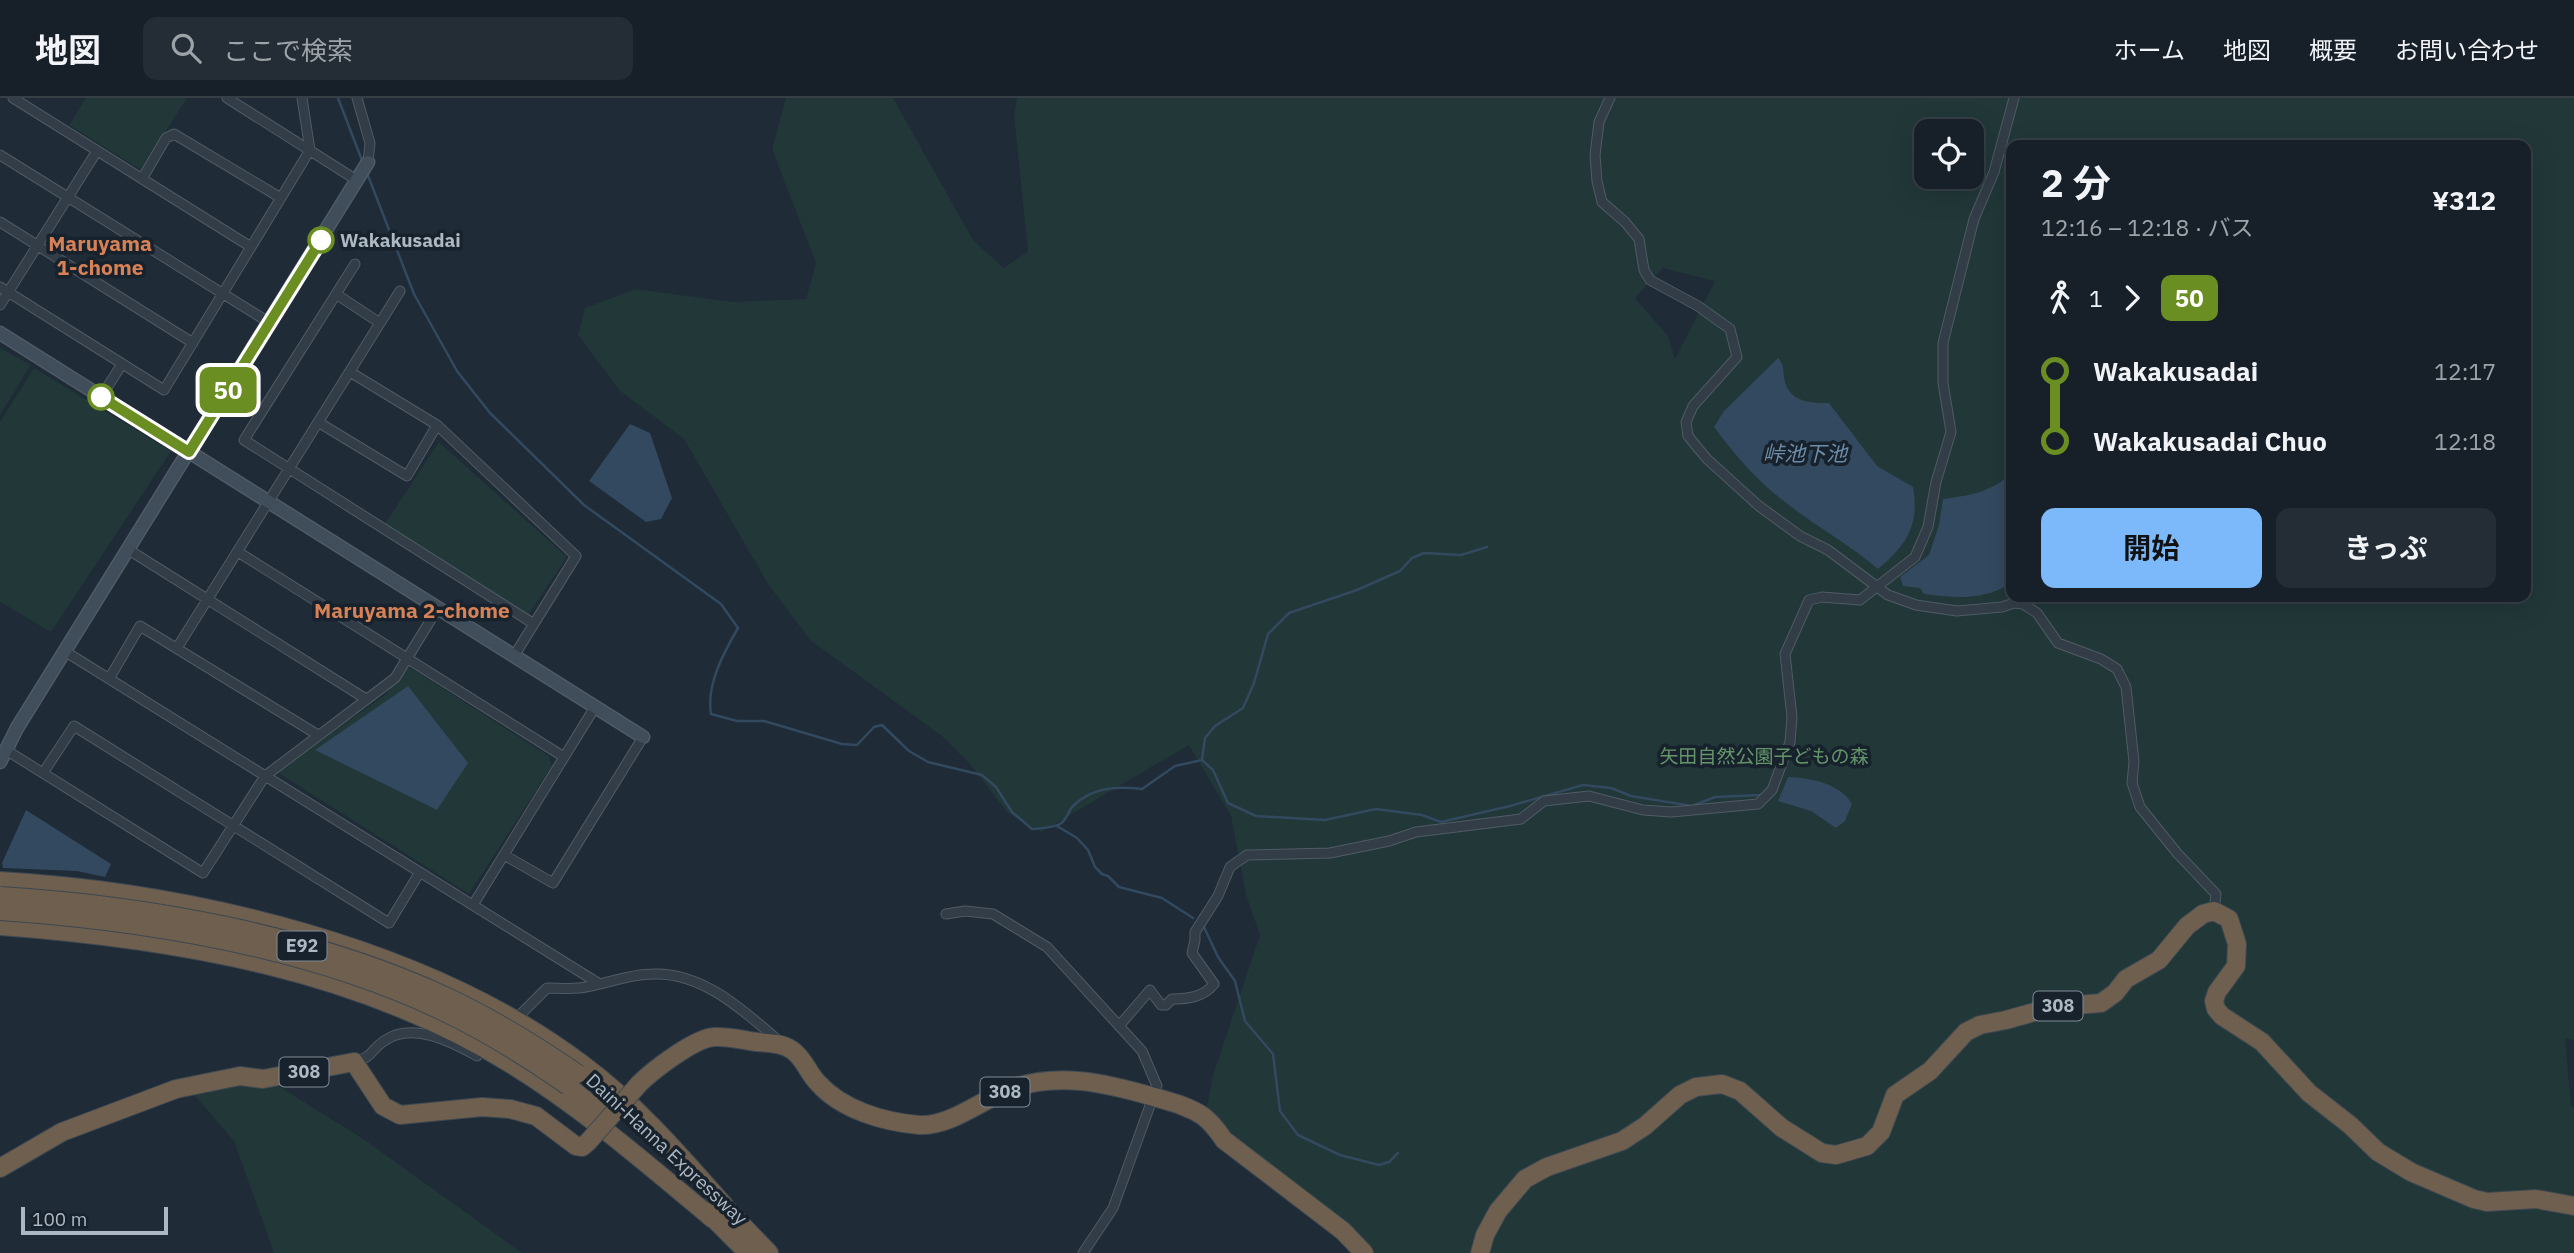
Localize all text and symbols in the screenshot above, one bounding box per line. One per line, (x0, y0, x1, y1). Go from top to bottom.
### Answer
search box (143, 17, 633, 80)
text: 地図 (35, 28, 101, 71)
icon: search (167, 29, 205, 67)
text: ここで検索 (223, 33, 353, 67)
text: ホーム (2114, 34, 2185, 66)
text: 地図 (2223, 34, 2271, 66)
text: 概要 (2309, 34, 2357, 66)
text: お問い合わせ (2395, 34, 2539, 66)
map controls (1914, 119, 1984, 189)
button: locate (1914, 119, 1984, 189)
text: 2 分 (2041, 158, 2111, 207)
text: ¥312 (2432, 183, 2496, 217)
text: 12:16 – 12:18 · バス (2041, 212, 2254, 242)
marker: Wakakusadai (308, 227, 334, 253)
place label: Wakakusadai (340, 228, 461, 252)
district label: Maruyama 1-chome (48, 229, 152, 281)
icon: walk (2041, 279, 2079, 317)
icon: forward (2113, 279, 2151, 317)
text: 50 (2175, 282, 2204, 314)
text: 1 (2089, 283, 2103, 313)
text: Wakakusadai (2093, 354, 2258, 388)
text: 12:17 (2434, 356, 2496, 386)
line badge: 50 (196, 367, 260, 413)
text: 50 (214, 374, 242, 406)
unlabelled marker (88, 384, 114, 410)
text: Wakakusadai Chuo (2093, 424, 2327, 458)
text: 12:18 (2434, 426, 2496, 456)
water label: 峠池下池 (1763, 439, 1849, 467)
button: 開始 (2041, 508, 2262, 588)
button: きっぷ (2276, 508, 2496, 588)
district label: Maruyama 2-chome (314, 596, 510, 624)
park label: 矢田自然公園子どもの森 (1659, 744, 1869, 768)
road number: E92 (278, 932, 326, 960)
road number: 308 (2034, 992, 2082, 1021)
road number: 308 (280, 1057, 328, 1086)
street label: Daini-Hanna Expressway (581, 1068, 753, 1230)
road number: 308 (981, 1077, 1030, 1107)
scale bar (21, 1204, 168, 1236)
text: 100 m (32, 1207, 87, 1231)

